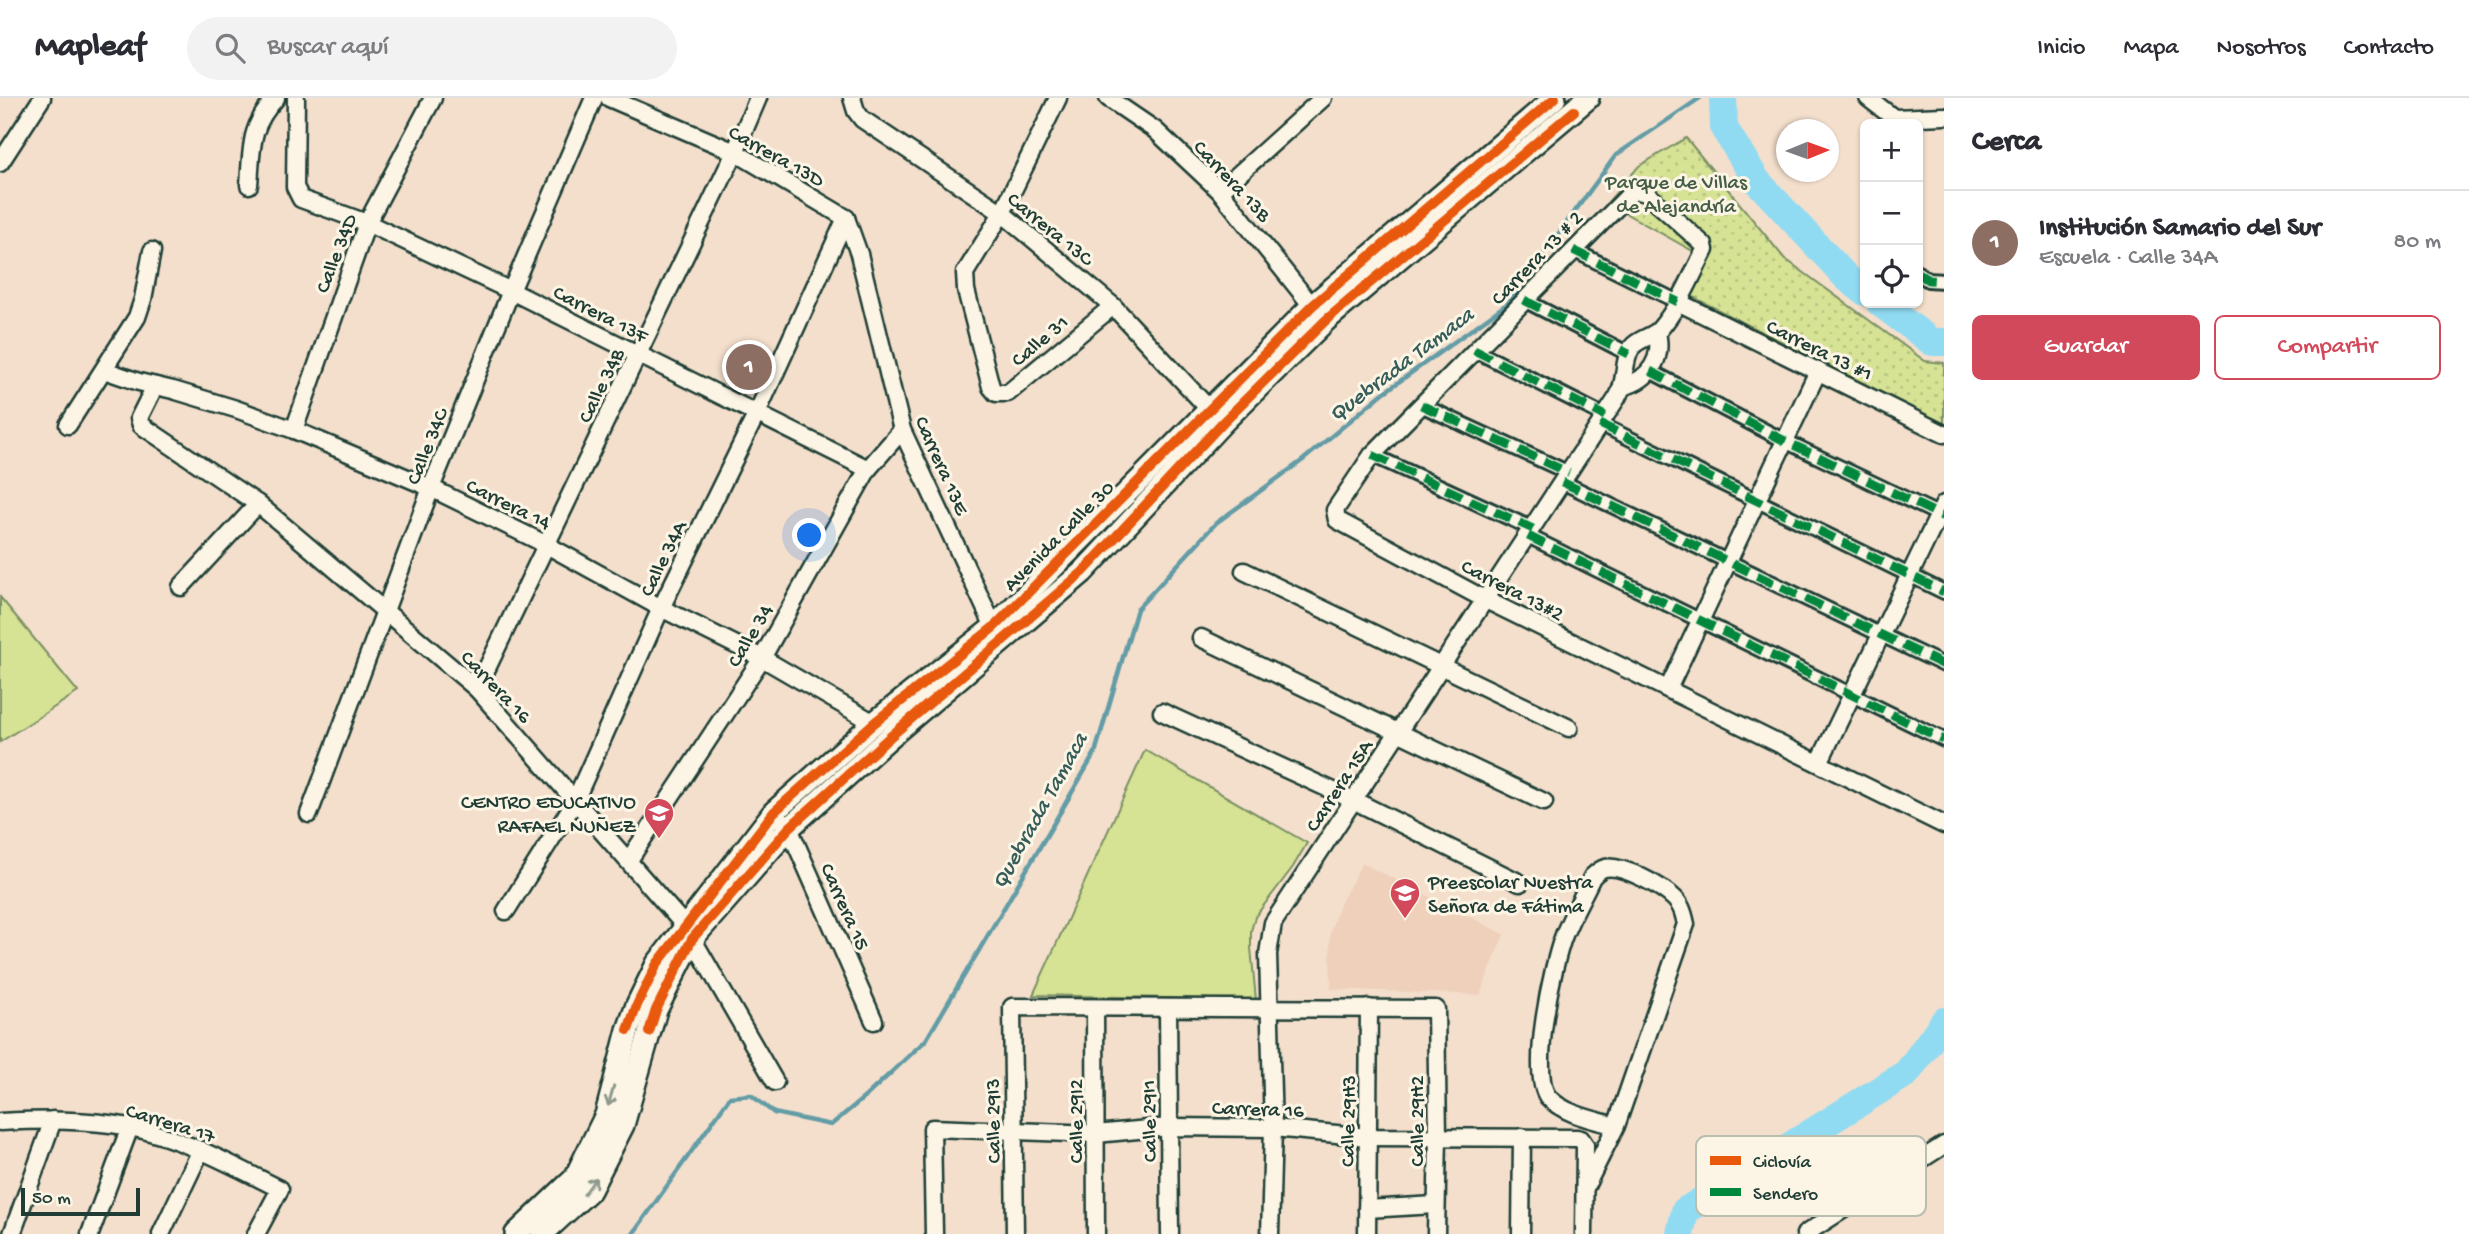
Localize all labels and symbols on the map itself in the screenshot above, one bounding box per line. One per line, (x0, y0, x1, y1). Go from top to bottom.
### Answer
north arrow (1776, 119, 1839, 182)
street label: Carrera 13D (723, 121, 828, 195)
street label: Carrera 13B (1186, 136, 1276, 229)
park label: Parque de Villas de Alejandría (1604, 172, 1748, 221)
street label: Carrera 13C (1001, 188, 1098, 274)
street label: Carrera 13 # 2 (1487, 207, 1590, 312)
street label: Calle 34D (312, 211, 365, 297)
street label: Carrera 13F (548, 282, 652, 351)
water label: Quebrada Tamaca (1324, 302, 1481, 429)
street label: Calle 31 (1007, 311, 1075, 374)
street label: Carrera 13 #1 (1761, 316, 1876, 389)
pin: 1 (726, 341, 772, 393)
street label: Calle 34B (574, 344, 632, 428)
street label: Calle 34C (403, 404, 456, 489)
street label: Carrera 13E (907, 413, 973, 520)
street label: Carrera 14 (461, 475, 554, 537)
street label: Avenida Calle 30 (1000, 477, 1121, 598)
street label: Calle 34A (636, 516, 695, 602)
your location (792, 518, 826, 552)
street label: Carrera 13#2 (1456, 556, 1567, 629)
street label: Calle 34 (724, 601, 781, 673)
street label: Carrera 16 (454, 647, 536, 730)
water label: Quebrada Tamaca (987, 728, 1096, 894)
street label: Carrera 15A (1302, 735, 1381, 838)
place label: CENTRO EDUCATIVO RAFAEL NUÑEZ (461, 792, 636, 841)
school or university icon: CENTRO EDUCATIVO RAFAEL NUÑEZ (642, 796, 676, 840)
street label: Carrera 15 (813, 860, 873, 955)
place label: Preescolar Nuestra Señora de Fátima (1427, 872, 1594, 921)
school or university icon: Preescolar Nuestra Señora de Fátima (1388, 876, 1422, 920)
street label: Calle 29H3 (1337, 1075, 1364, 1167)
street label: Calle 29H2 (1407, 1075, 1432, 1167)
street label: Calle 29I3 (982, 1078, 1009, 1164)
street label: Calle 29I2 (1066, 1079, 1091, 1163)
street label: Calle 29I1 (1138, 1080, 1165, 1162)
one-way arrow (604, 1085, 617, 1107)
street label: Carrera 16 (1212, 1097, 1305, 1126)
street label: Carrera 17 (122, 1100, 219, 1151)
legend (1696, 1136, 1926, 1216)
text: Ciclovía (1753, 1152, 1812, 1175)
one-way arrow (583, 1177, 597, 1196)
text: Sendero (1753, 1184, 1818, 1207)
scale bar (21, 1185, 140, 1217)

